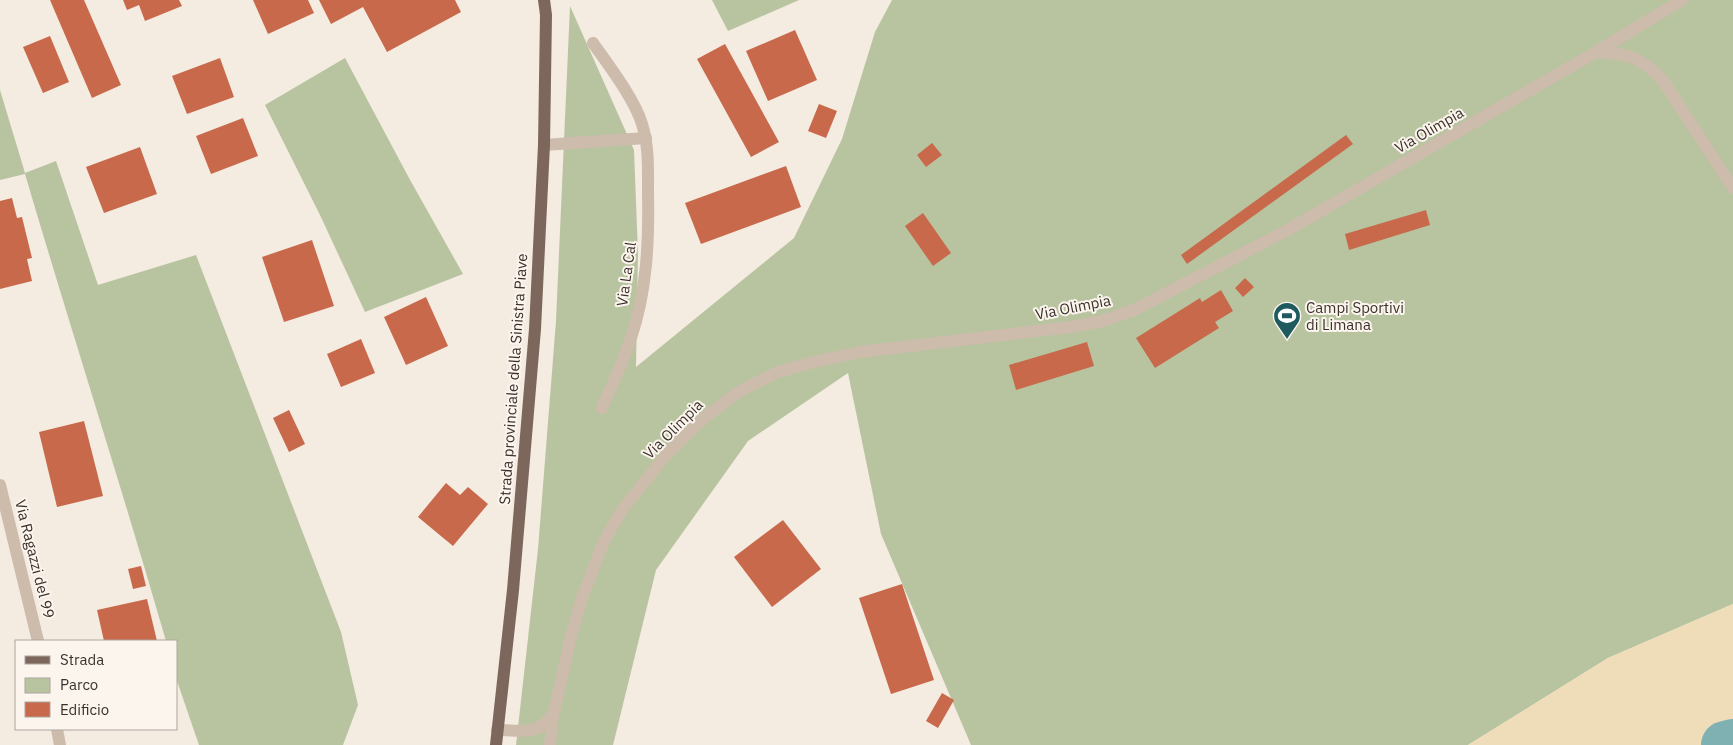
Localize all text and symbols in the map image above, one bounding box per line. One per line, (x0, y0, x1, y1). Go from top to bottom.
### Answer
street label: Via Olimpia (1391, 103, 1467, 157)
street label: Via La Cal (612, 241, 640, 307)
street label: Strada provinciale della Sinistra Piave (495, 253, 531, 505)
street label: Via Olimpia (1034, 290, 1112, 324)
place label: Campi Sportivi di Limana (1306, 298, 1404, 334)
sports icon: Campi Sportivi di Limana (1272, 301, 1302, 340)
street label: Via Olimpia (639, 395, 707, 463)
street label: Via Ragazzi del 99 (11, 498, 59, 620)
legend (15, 640, 178, 730)
text: Strada (60, 650, 104, 669)
text: Parco (60, 675, 98, 694)
text: Edificio (60, 700, 109, 719)

